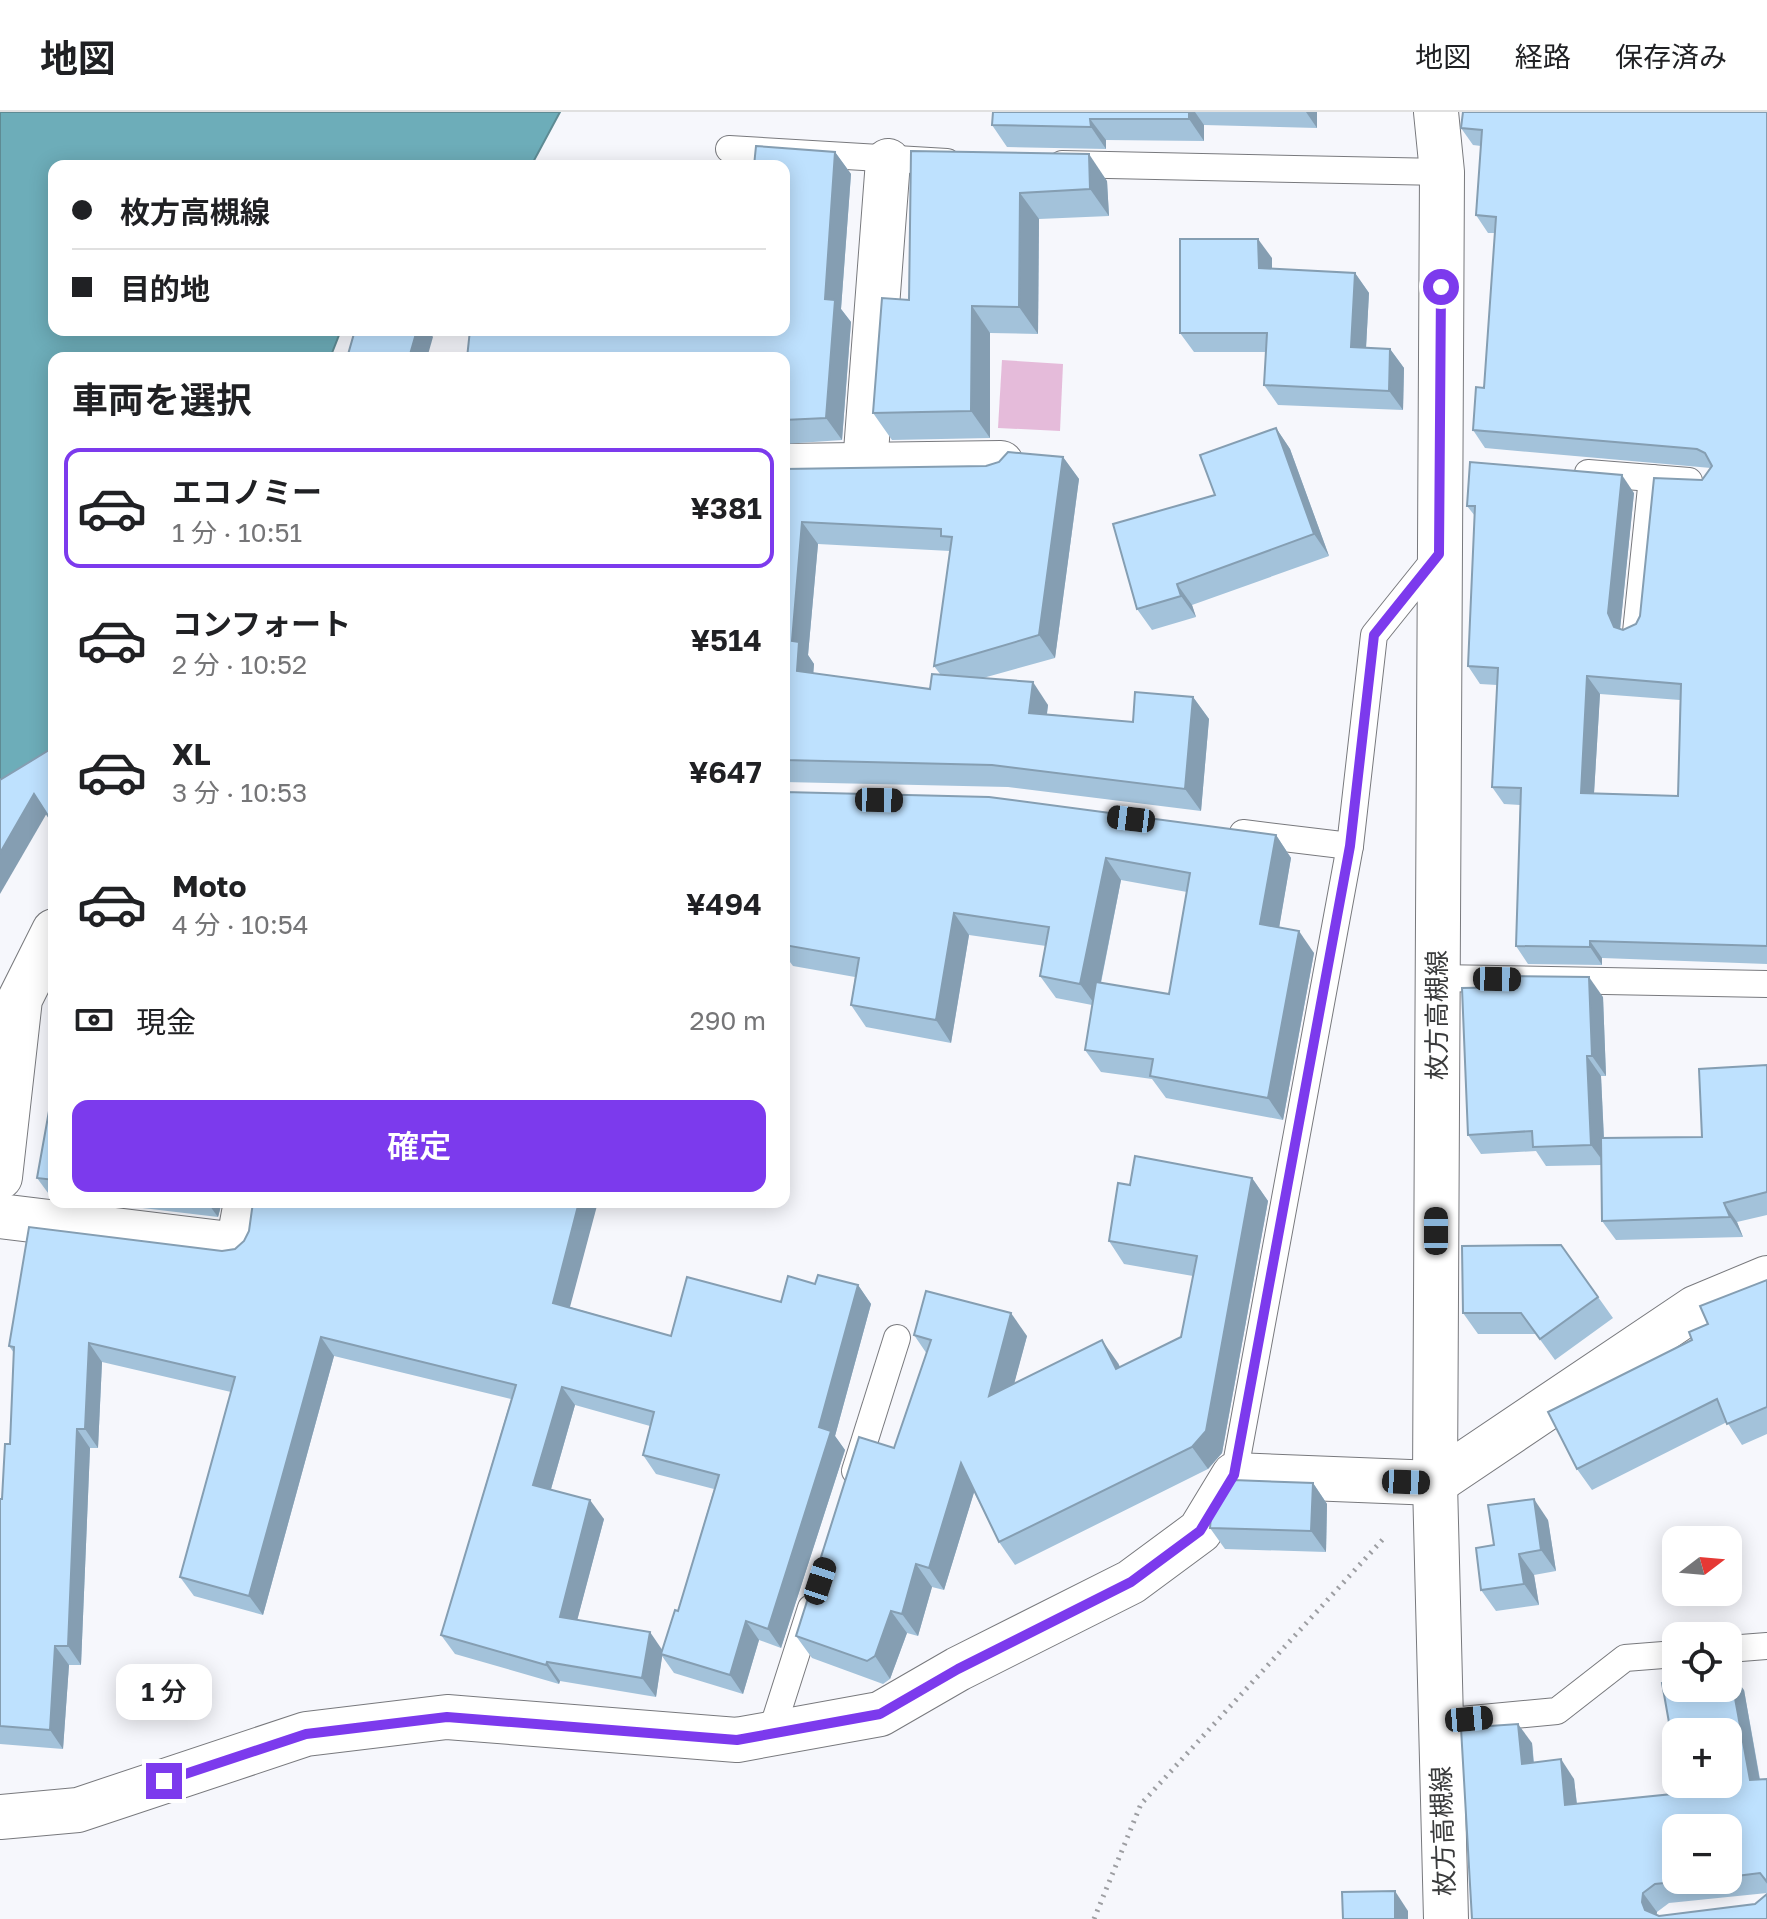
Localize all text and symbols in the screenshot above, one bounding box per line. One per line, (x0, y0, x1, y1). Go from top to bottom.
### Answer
text: 地図 (40, 35, 116, 80)
text: 地図 (1415, 40, 1471, 73)
text: 経路 (1515, 40, 1571, 73)
text: 保存済み (1615, 40, 1727, 73)
text: 枚方高槻線 (120, 194, 270, 230)
route start (1423, 269, 1459, 305)
text: 目的地 (120, 271, 210, 307)
text: 車両を選択 (72, 378, 252, 421)
icon: car (76, 472, 148, 544)
text: エコノミー (172, 474, 322, 510)
text: ¥381 (690, 490, 762, 526)
text: 1 分 · 10:51 (172, 517, 302, 548)
icon: car (76, 604, 148, 676)
text: コンフォート (172, 606, 351, 642)
text: ¥514 (691, 622, 762, 658)
text: 2 分 · 10:52 (172, 649, 307, 680)
icon: car (76, 736, 148, 808)
text: XL (172, 736, 211, 772)
text: ¥647 (689, 754, 762, 790)
text: 3 分 · 10:53 (172, 777, 307, 808)
car (855, 788, 903, 812)
car (1106, 804, 1156, 834)
icon: car (76, 868, 148, 940)
text: Moto (172, 868, 247, 904)
text: ¥494 (686, 886, 762, 922)
text: 4 分 · 10:54 (172, 909, 309, 940)
street label: 枚方高槻線 (1421, 950, 1452, 1080)
car (1473, 967, 1521, 991)
icon: cash (72, 998, 116, 1042)
text: 現金 (136, 1004, 196, 1040)
text: 290 m (690, 1005, 766, 1036)
button: 確定 (72, 1100, 766, 1192)
car (1424, 1207, 1448, 1255)
car (1382, 1469, 1430, 1495)
north arrow (1662, 1526, 1742, 1606)
map controls (1662, 1526, 1742, 1894)
car (801, 1554, 839, 1608)
button: locate (1662, 1622, 1742, 1702)
callout: 1 分 (116, 1665, 212, 1721)
text: 1 分 (141, 1676, 187, 1707)
car (1444, 1705, 1494, 1733)
button: + (1662, 1718, 1742, 1798)
route end (146, 1763, 182, 1799)
street label: 枚方高槻線 (1425, 1766, 1460, 1897)
button: − (1662, 1814, 1742, 1894)

